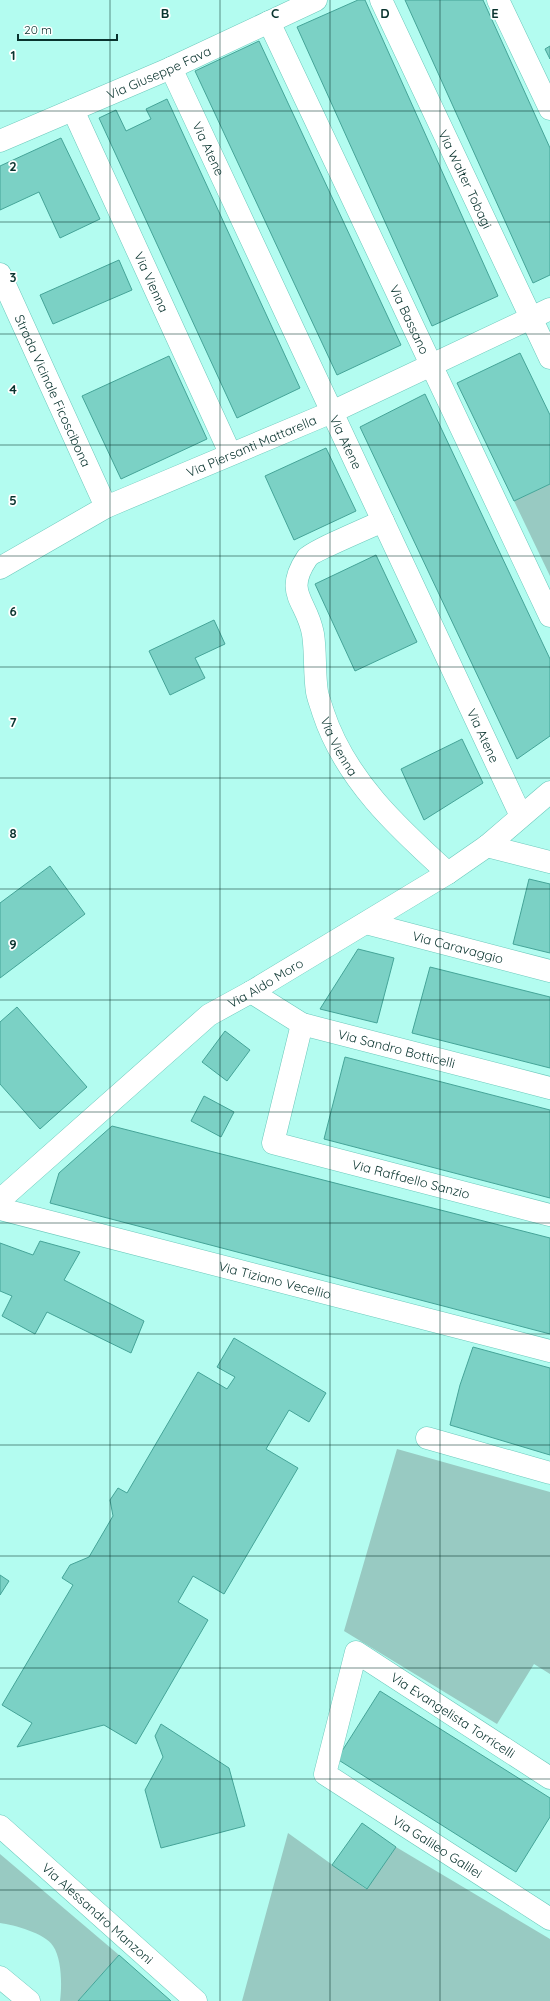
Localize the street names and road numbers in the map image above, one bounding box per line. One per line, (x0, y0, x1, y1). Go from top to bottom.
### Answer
street label: Via Giuseppe Fava (104, 42, 213, 102)
street label: Via Atene (189, 119, 228, 178)
street label: Via Walter Tobagi (435, 127, 496, 231)
street label: Via Vienna (131, 249, 172, 315)
street label: Via Bassano (386, 282, 433, 357)
street label: Strada Vicinale Ficoscibona (11, 312, 95, 469)
street label: Via Piersanti Mattarella (184, 411, 319, 480)
street label: Via Atene (327, 412, 366, 472)
street label: Via Atene (464, 706, 503, 765)
street label: Via Vienna (317, 715, 361, 779)
street label: Via Caravaggio (411, 927, 505, 967)
street label: Via Aldo Moro (225, 954, 306, 1011)
street label: Via Sandro Botticelli (336, 1026, 457, 1071)
street label: Via Raffaello Sanzio (350, 1156, 472, 1202)
street label: Via Tiziano Vecellio (217, 1258, 333, 1302)
street label: Via Evangelista Torricelli (388, 1669, 518, 1761)
street label: Via Galileo Galilei (390, 1812, 485, 1881)
street label: Via Alessandro Manzoni (39, 1859, 157, 1967)

